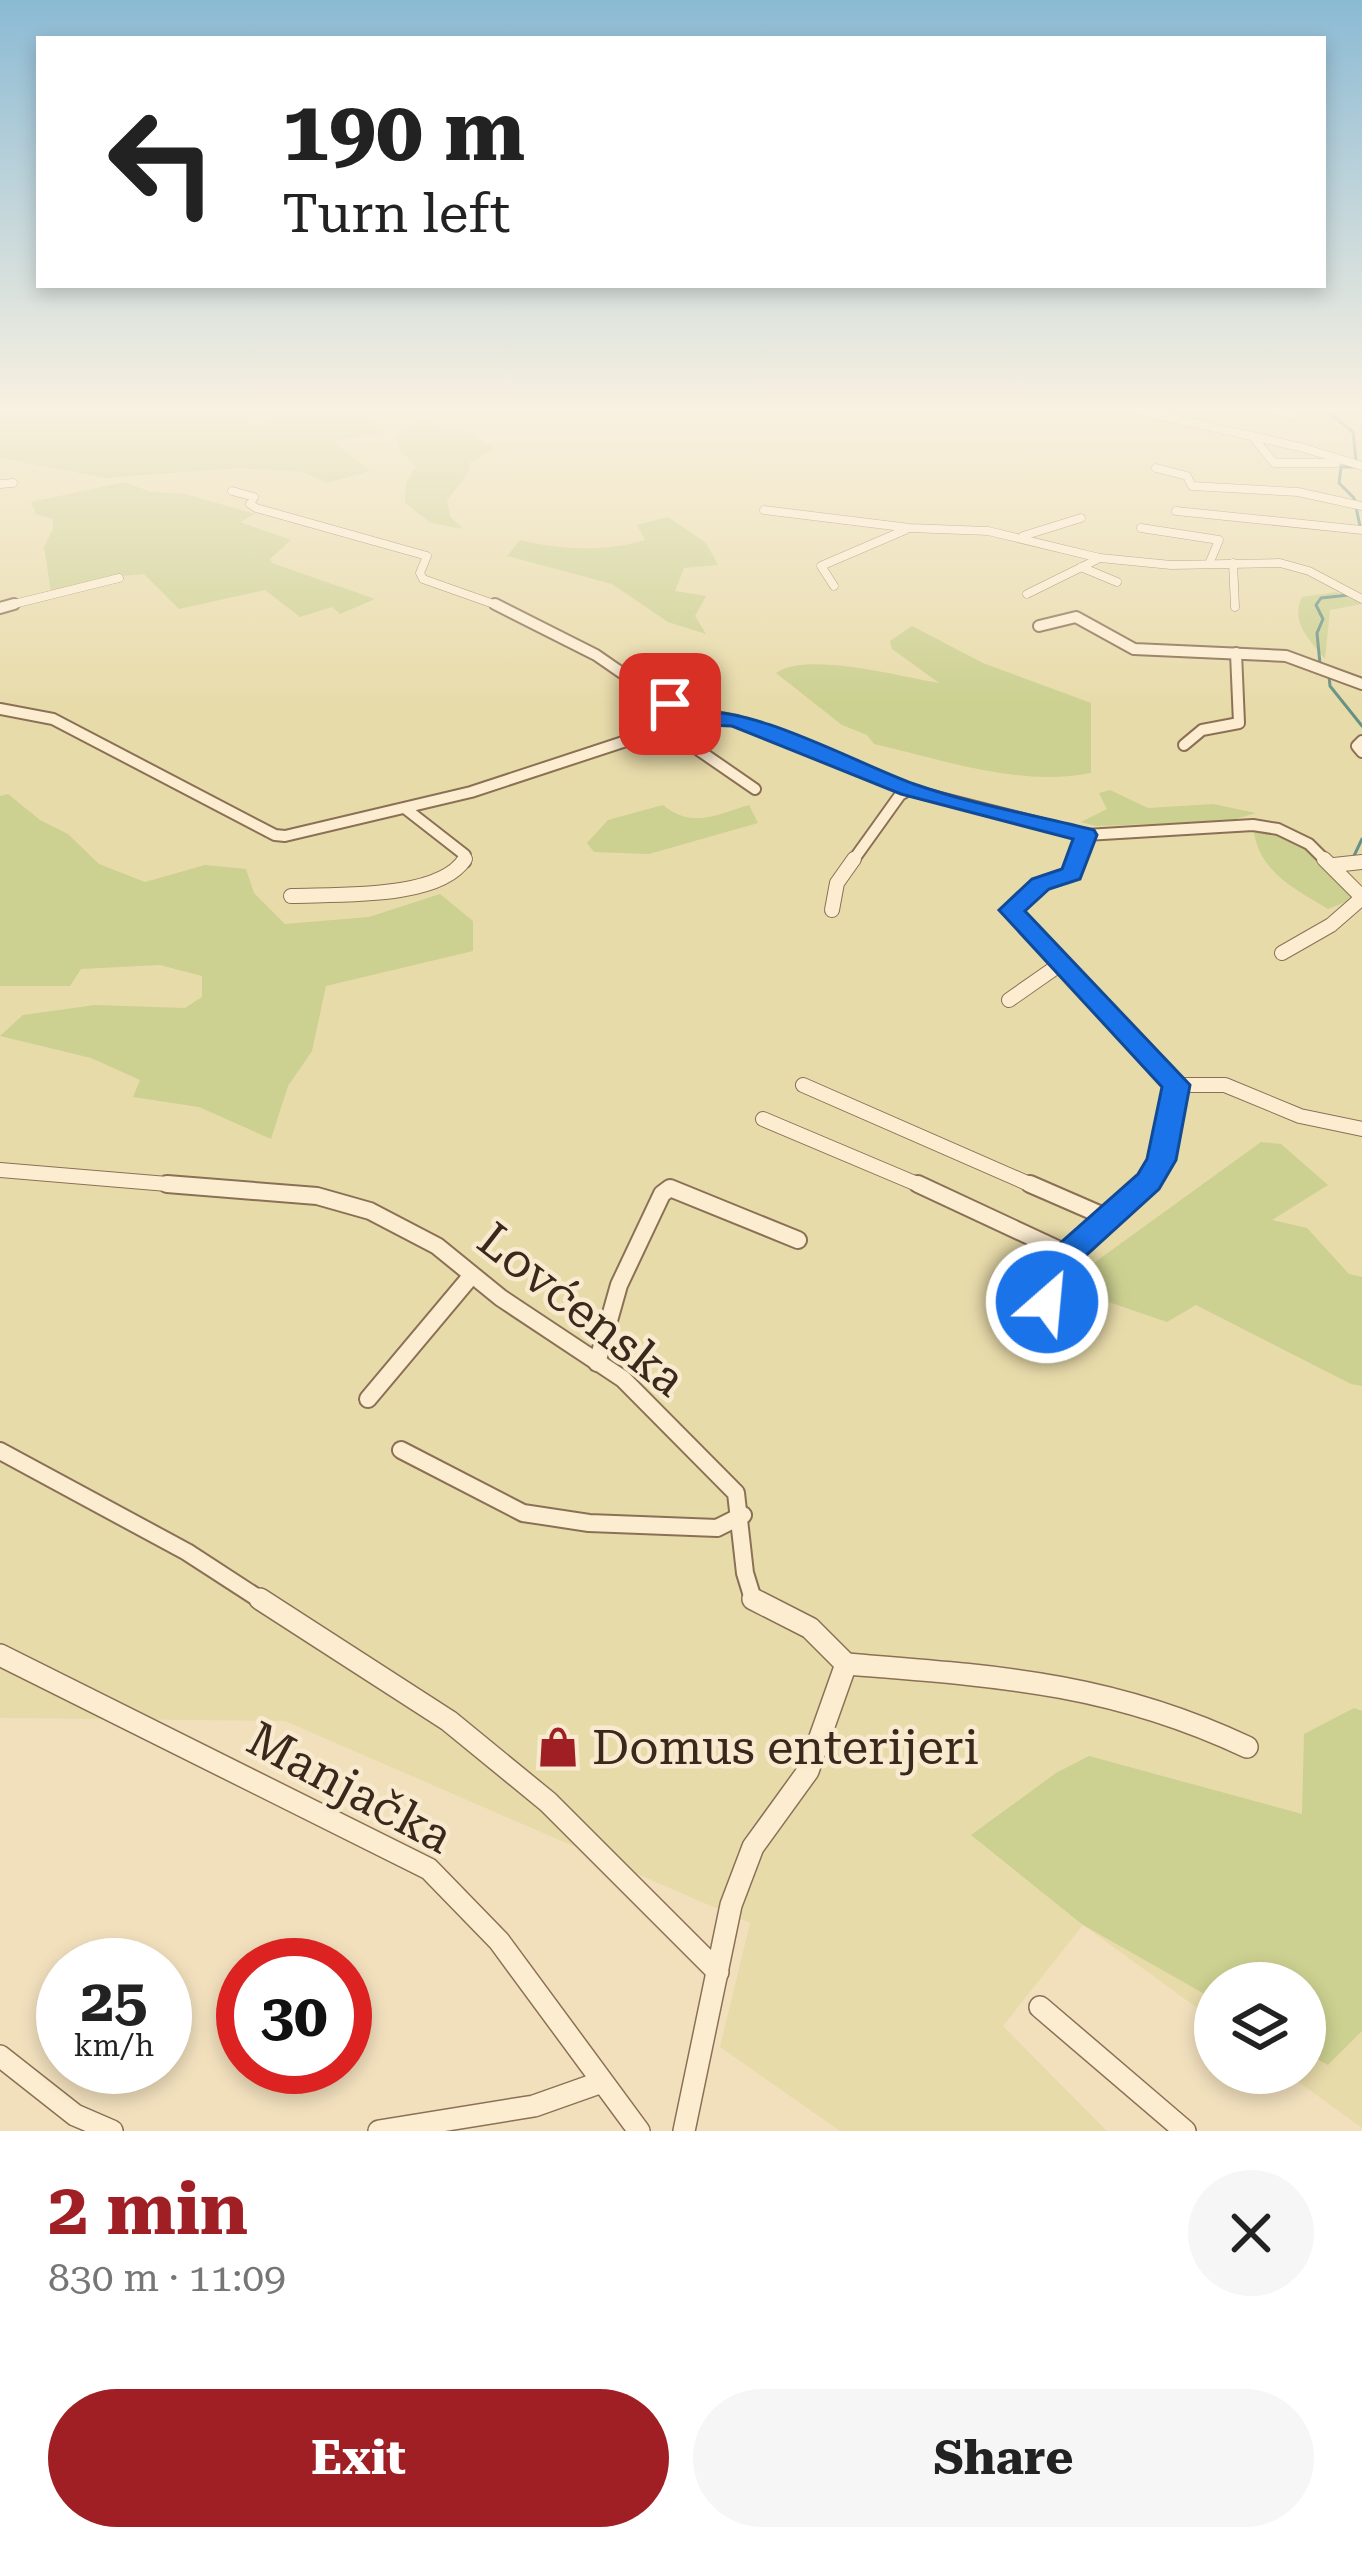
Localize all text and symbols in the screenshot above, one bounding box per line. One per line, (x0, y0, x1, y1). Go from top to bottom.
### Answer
text: 190 m (282, 82, 525, 180)
icon: left (84, 84, 240, 240)
text: Turn left (282, 182, 510, 245)
pin (619, 653, 721, 755)
icon: arrive (637, 671, 703, 737)
street label: Lovćenska (467, 1212, 696, 1408)
position arrow (984, 1239, 1110, 1365)
street label: Manjačka (238, 1711, 461, 1865)
place label: Domus enterijeri (592, 1720, 979, 1776)
shop icon: Domus enterijeri (535, 1724, 581, 1770)
speed limit sign: 30 (216, 1938, 372, 2094)
map controls (1194, 1962, 1326, 2094)
button: layers (1194, 1962, 1326, 2094)
text: 25 (80, 1965, 148, 2036)
text: km/h (74, 2028, 154, 2063)
text: 2 min (48, 2167, 248, 2252)
button: close (1188, 2170, 1314, 2296)
text: 830 m · 11:09 (48, 2255, 286, 2301)
button: Exit (48, 2389, 669, 2527)
button: Share (693, 2389, 1314, 2527)

